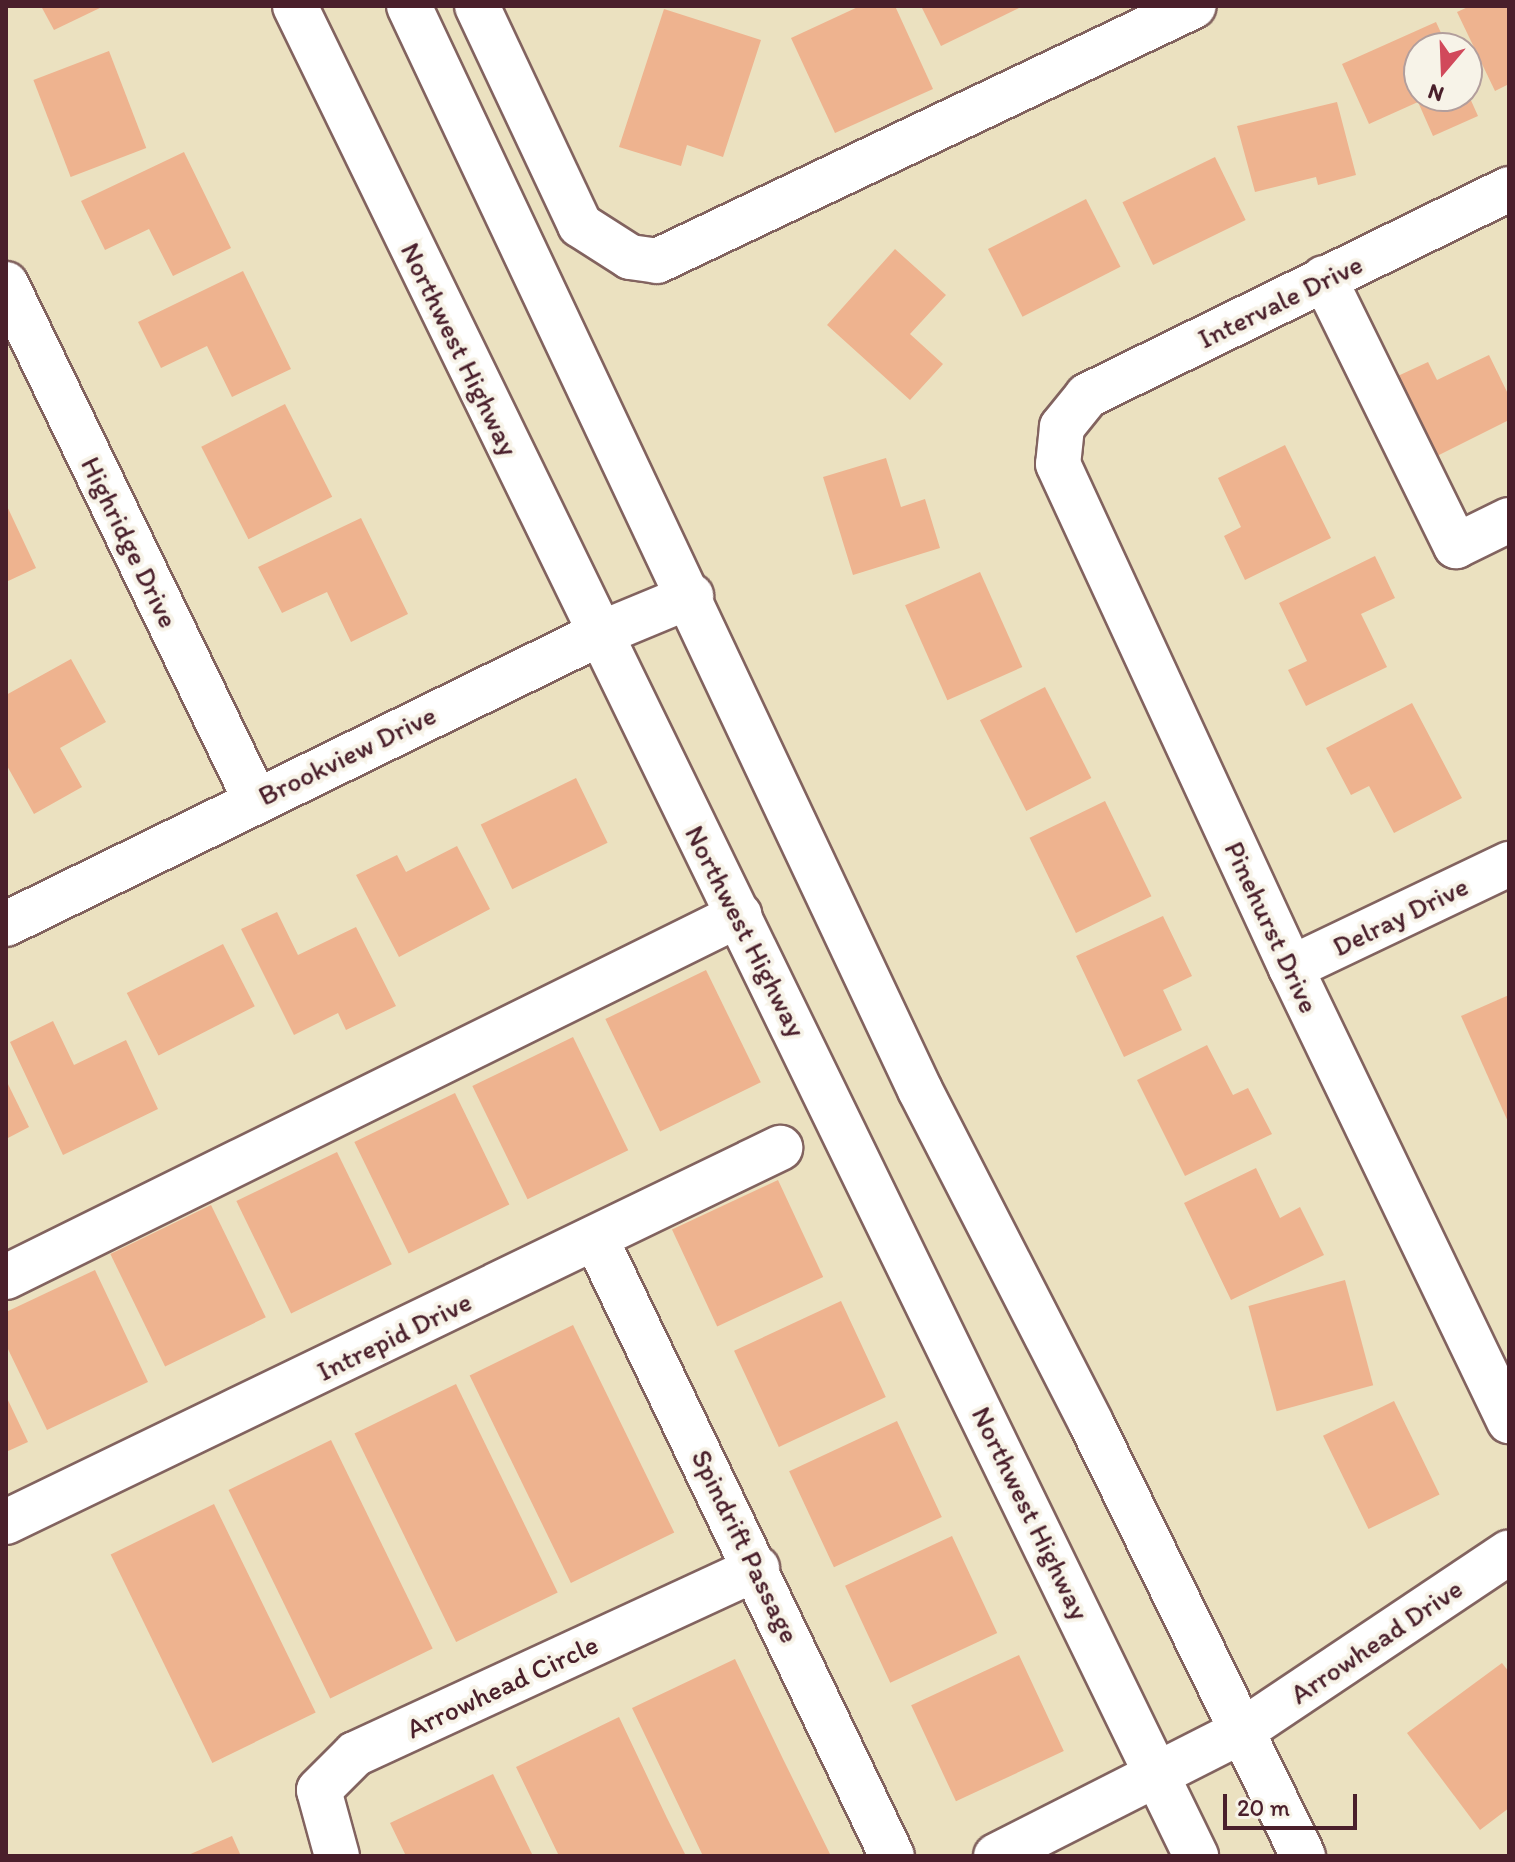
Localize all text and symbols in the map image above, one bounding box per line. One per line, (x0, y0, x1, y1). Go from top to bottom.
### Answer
north arrow (1403, 32, 1483, 112)
text: N (1424, 78, 1447, 108)
street label: Northwest Highway (394, 237, 526, 461)
street label: Intervale Drive (1192, 247, 1368, 355)
street label: Highridge Drive (74, 451, 186, 633)
street label: Brookview Drive (252, 697, 442, 813)
street label: Northwest Highway (678, 820, 814, 1042)
street label: Pinehurst Drive (1218, 836, 1326, 1018)
street label: Delray Drive (1327, 869, 1473, 963)
street label: Intrepid Drive (311, 1284, 477, 1388)
street label: Northwest Highway (965, 1401, 1097, 1625)
street label: Spindrift Passage (685, 1445, 807, 1647)
street label: Arrowhead Drive (1284, 1571, 1468, 1711)
street label: Arrowhead Circle (401, 1627, 603, 1745)
scale bar (1227, 1778, 1361, 1828)
text: 20 m (1237, 1793, 1290, 1822)

